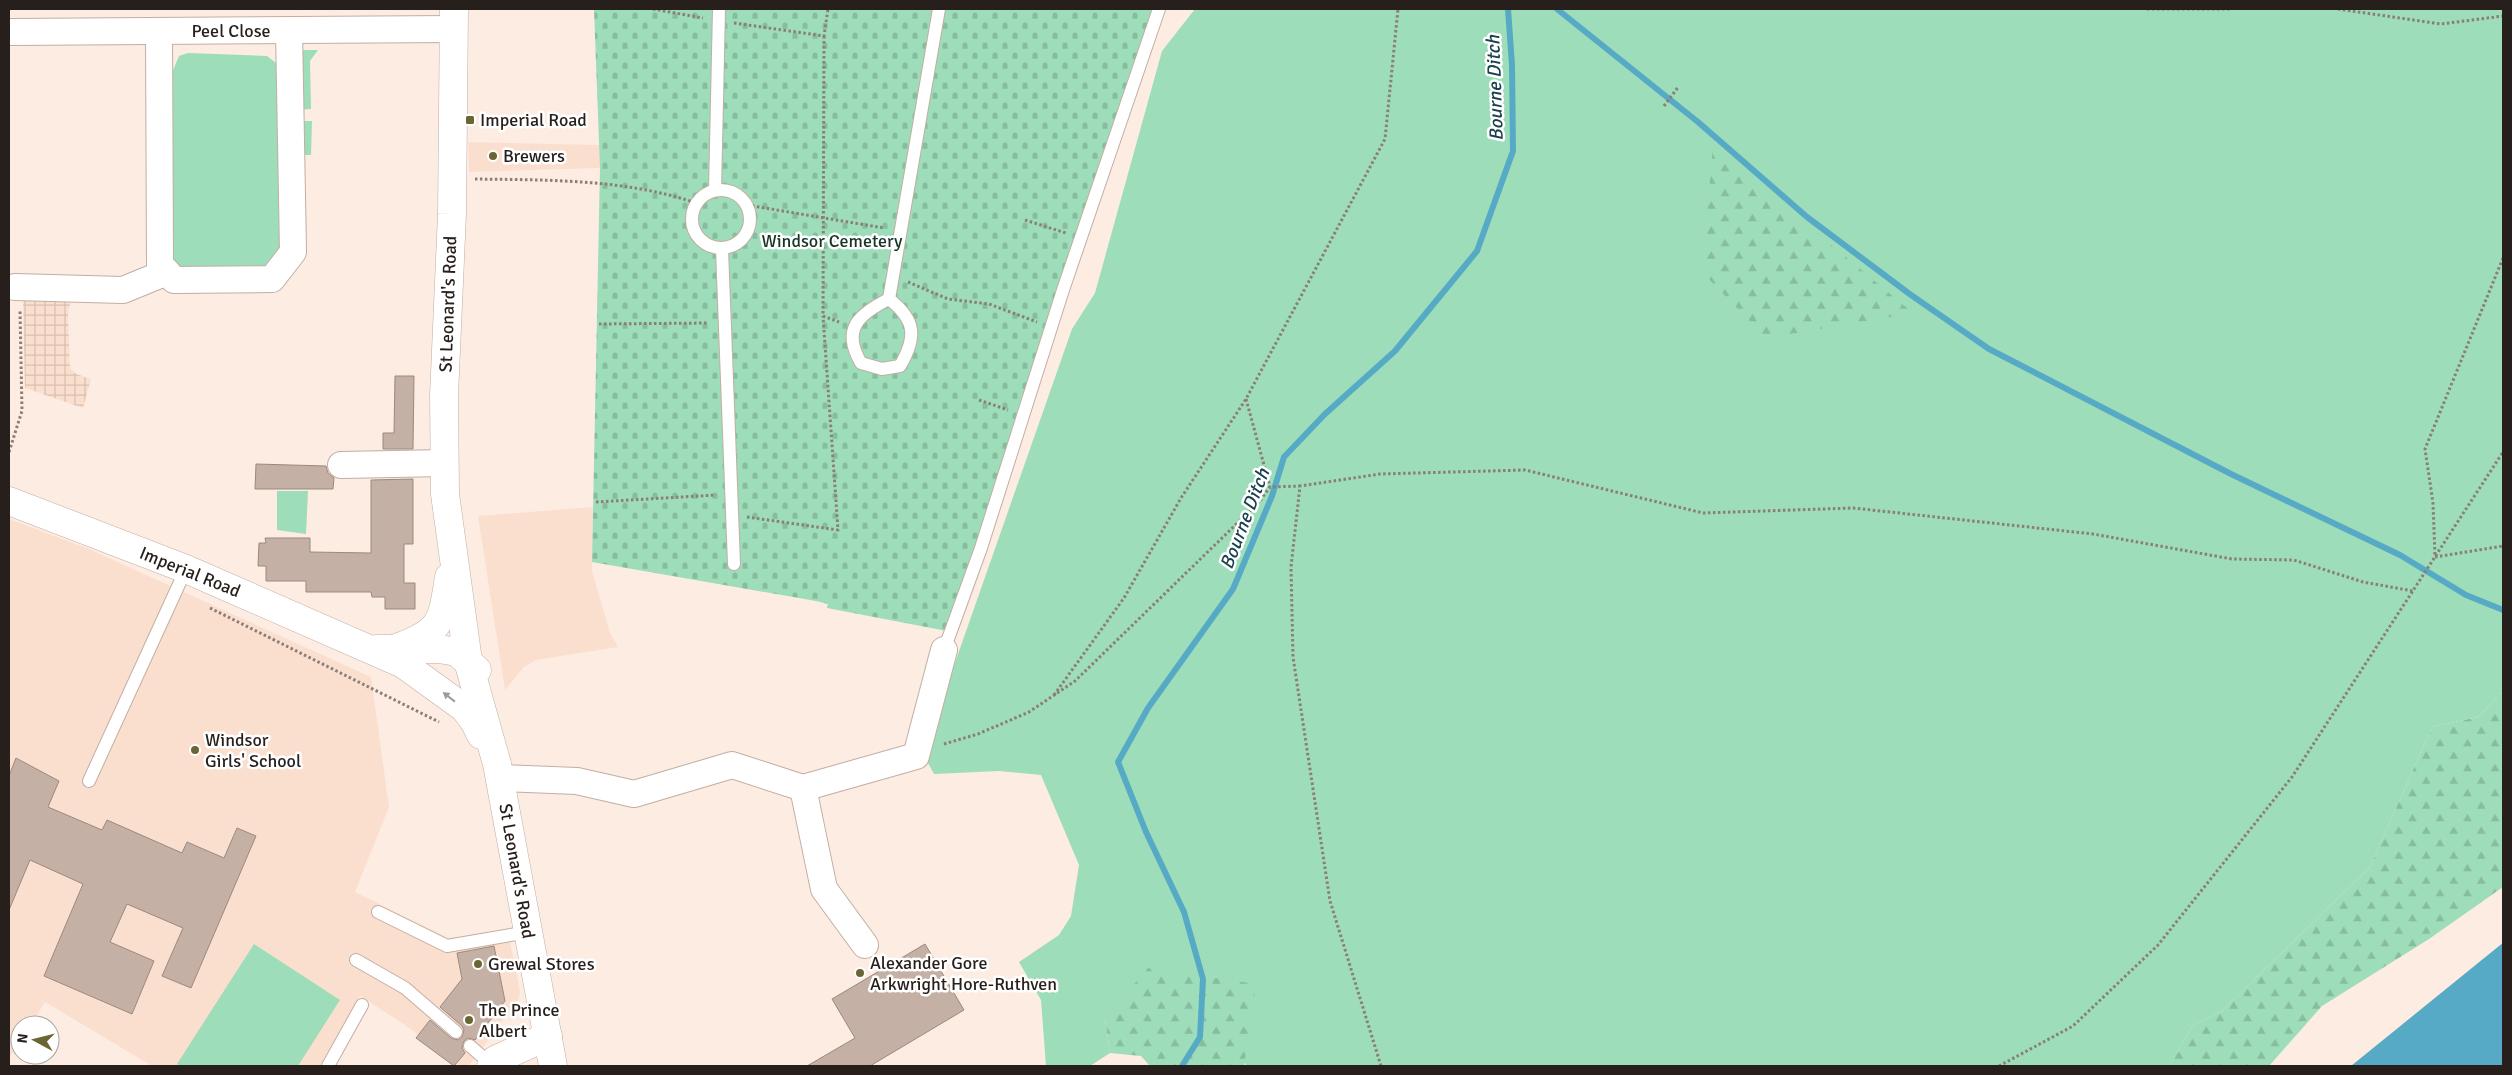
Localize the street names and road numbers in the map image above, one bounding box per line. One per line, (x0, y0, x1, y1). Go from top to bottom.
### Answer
street label: Peel Close (191, 20, 271, 42)
street label: St Leonard's Road (435, 235, 461, 373)
street label: Imperial Road (136, 542, 244, 602)
street label: St Leonard's Road (494, 802, 540, 940)

